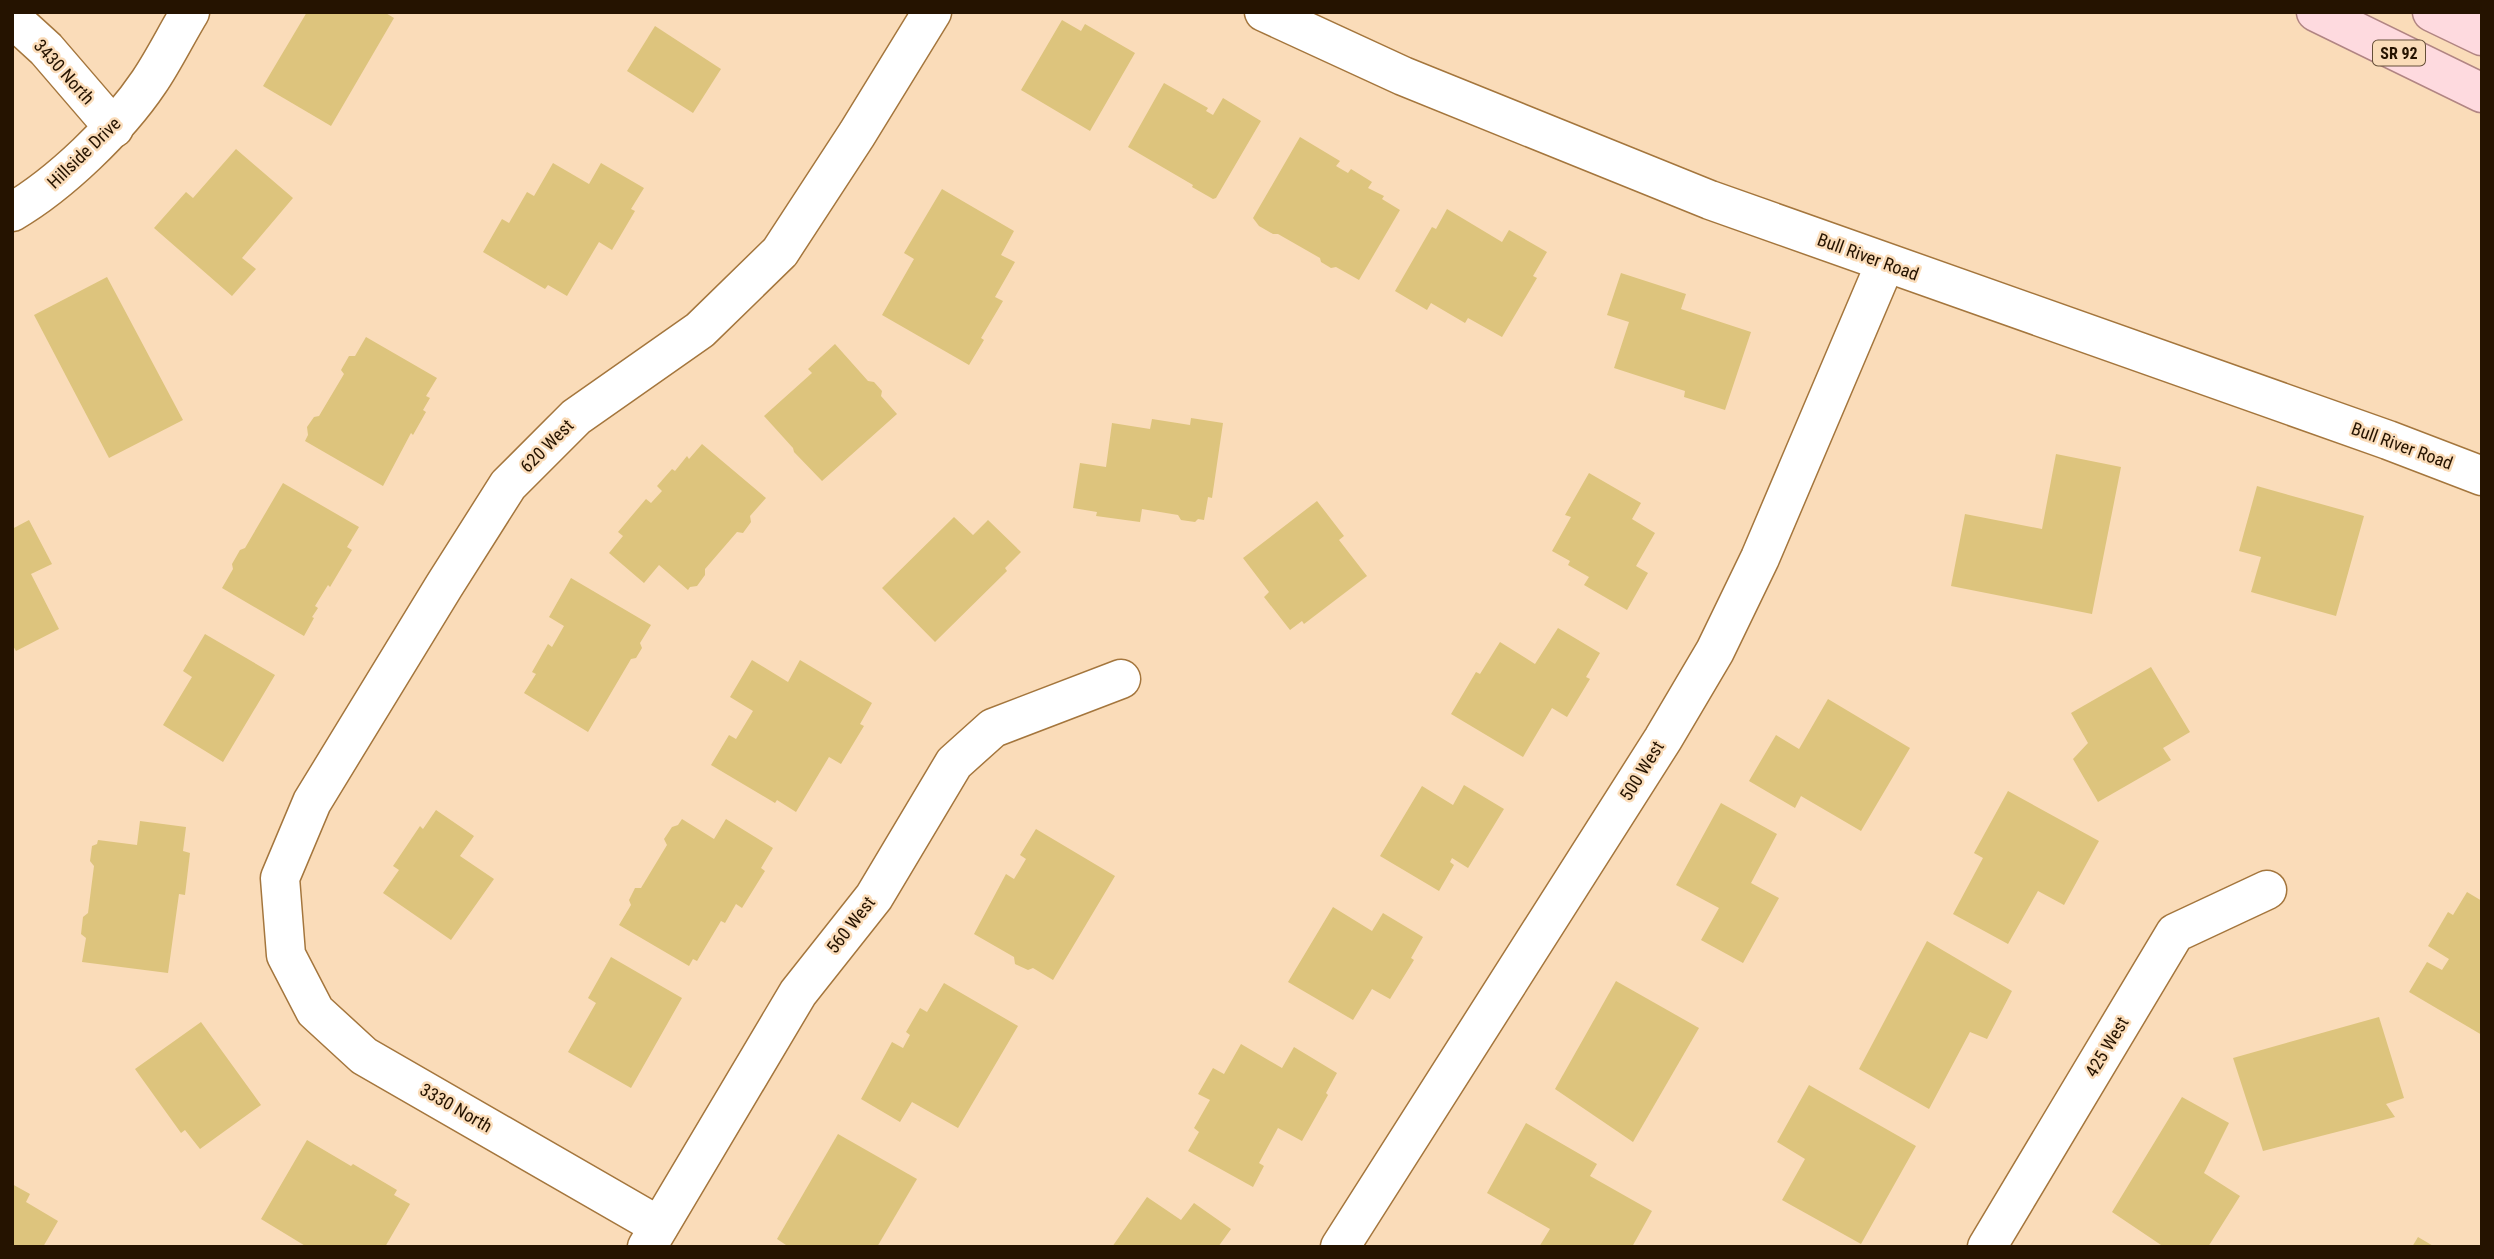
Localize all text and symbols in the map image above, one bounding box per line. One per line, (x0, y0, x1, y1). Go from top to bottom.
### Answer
street label: 3430 North (30, 35, 99, 108)
road number: SR 92 (2373, 40, 2425, 66)
street label: Hillside Drive (43, 113, 125, 193)
street label: Bull River Road (1815, 228, 1922, 285)
street label: 620 West (516, 415, 577, 476)
street label: Bull River Road (2349, 417, 2456, 474)
street label: 500 West (1615, 737, 1668, 804)
street label: 560 West (822, 892, 879, 957)
street label: 425 West (2081, 1013, 2133, 1081)
street label: 3330 North (416, 1079, 496, 1137)

